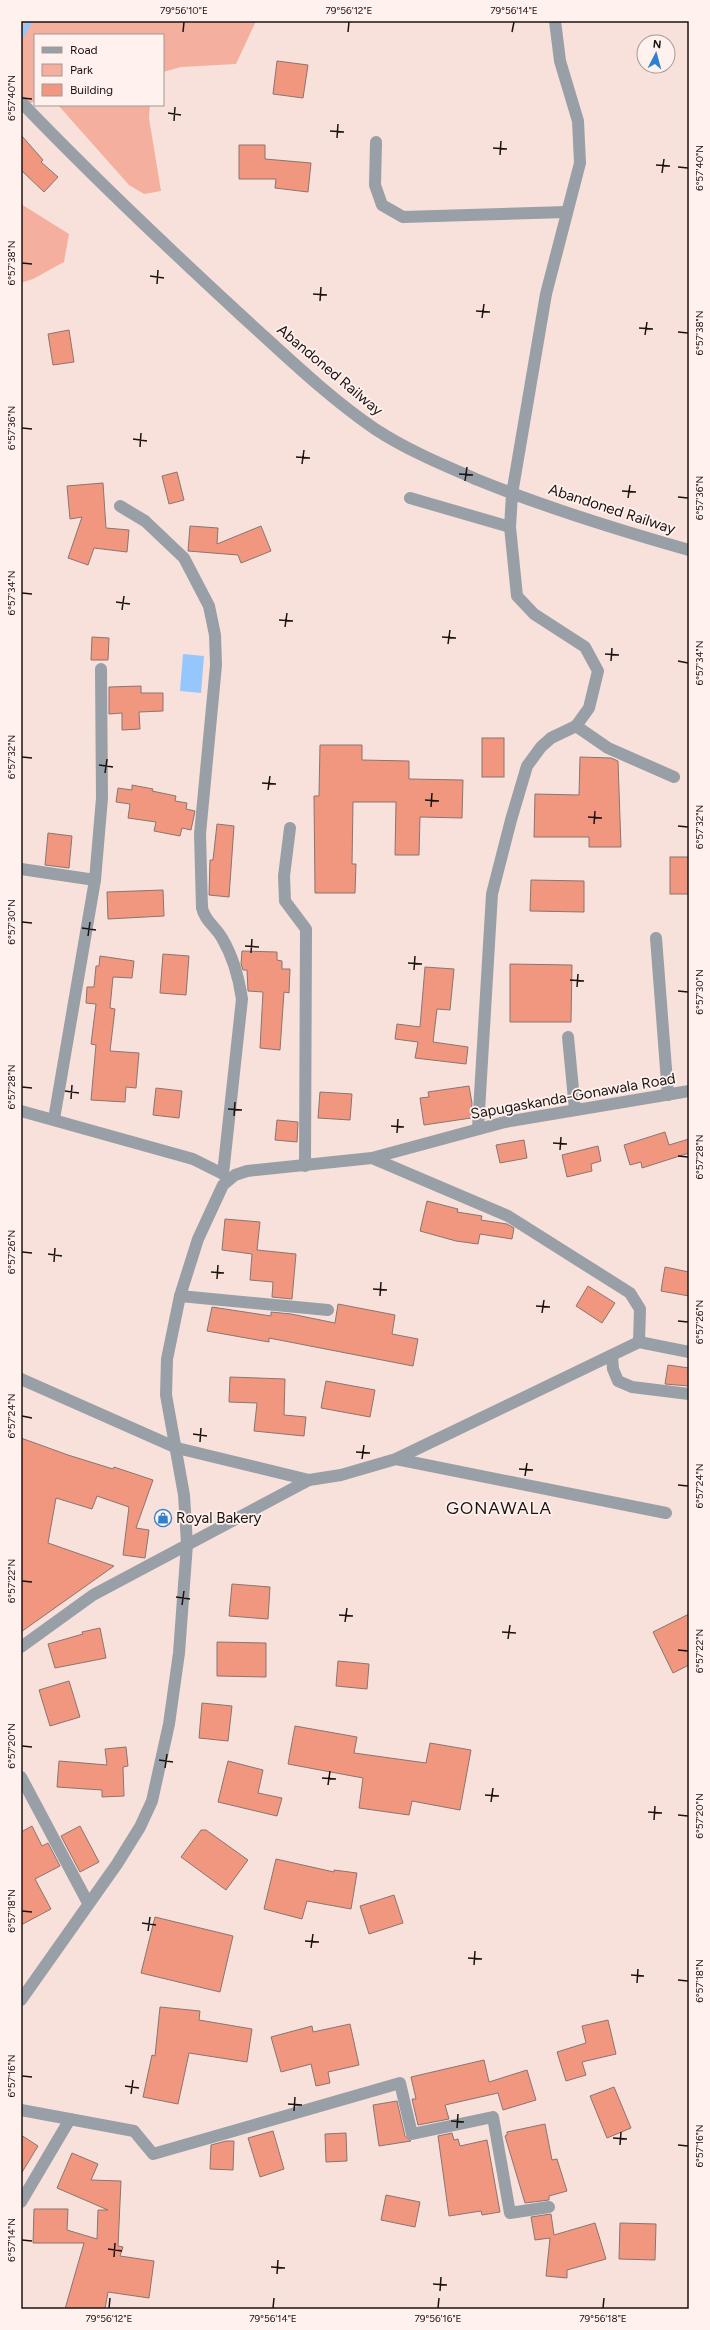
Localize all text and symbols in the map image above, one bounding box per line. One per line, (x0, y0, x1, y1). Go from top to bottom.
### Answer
text: 79°56'10"E (160, 4, 208, 17)
text: 79°56'12"E (326, 4, 373, 17)
text: 79°56'14"E (490, 4, 538, 17)
legend (34, 34, 164, 106)
north arrow (636, 34, 676, 74)
text: N (652, 38, 662, 51)
text: Road (70, 43, 98, 57)
text: Park (70, 63, 93, 77)
text: 6°57'40"N (5, 75, 18, 121)
text: Building (70, 83, 113, 97)
text: 6°57'40"N (693, 145, 706, 191)
text: 6°57'38"N (5, 241, 18, 286)
text: 6°57'38"N (693, 311, 706, 356)
street label: Abandoned Railway (274, 321, 387, 419)
text: 6°57'36"N (5, 406, 18, 450)
text: 6°57'36"N (693, 476, 706, 520)
street label: Abandoned Railway (546, 480, 678, 538)
text: 6°57'34"N (5, 570, 18, 616)
text: 6°57'34"N (693, 640, 706, 686)
text: 6°57'32"N (5, 735, 18, 779)
text: 6°57'32"N (693, 805, 706, 849)
text: 6°57'30"N (5, 899, 18, 945)
text: 6°57'30"N (693, 969, 706, 1015)
text: 6°57'28"N (5, 1064, 18, 1110)
street label: Sapugaskanda-Gonawala Road (469, 1069, 677, 1123)
text: 6°57'28"N (693, 1134, 706, 1180)
text: 6°57'26"N (5, 1230, 18, 1274)
text: 6°57'26"N (693, 1300, 706, 1344)
text: 6°57'24"N (5, 1393, 18, 1439)
text: 6°57'24"N (693, 1463, 706, 1509)
district label: GONAWALA (446, 1498, 552, 1518)
shop icon: Royal Bakery (153, 1508, 173, 1528)
place label: Royal Bakery (176, 1509, 261, 1527)
text: 6°57'22"N (5, 1559, 18, 1603)
text: 6°57'22"N (693, 1629, 706, 1673)
text: 6°57'20"N (5, 1723, 18, 1769)
text: 6°57'20"N (693, 1793, 706, 1839)
text: 6°57'18"N (5, 1889, 18, 1933)
text: 6°57'18"N (693, 1959, 706, 2003)
text: 6°57'16"N (5, 2054, 18, 2098)
text: 6°57'16"N (693, 2124, 706, 2168)
text: 6°57'14"N (5, 2218, 18, 2262)
text: 79°56'12"E (86, 2312, 133, 2325)
text: 79°56'14"E (249, 2312, 297, 2325)
text: 79°56'16"E (414, 2312, 462, 2325)
text: 79°56'18"E (579, 2312, 627, 2325)

